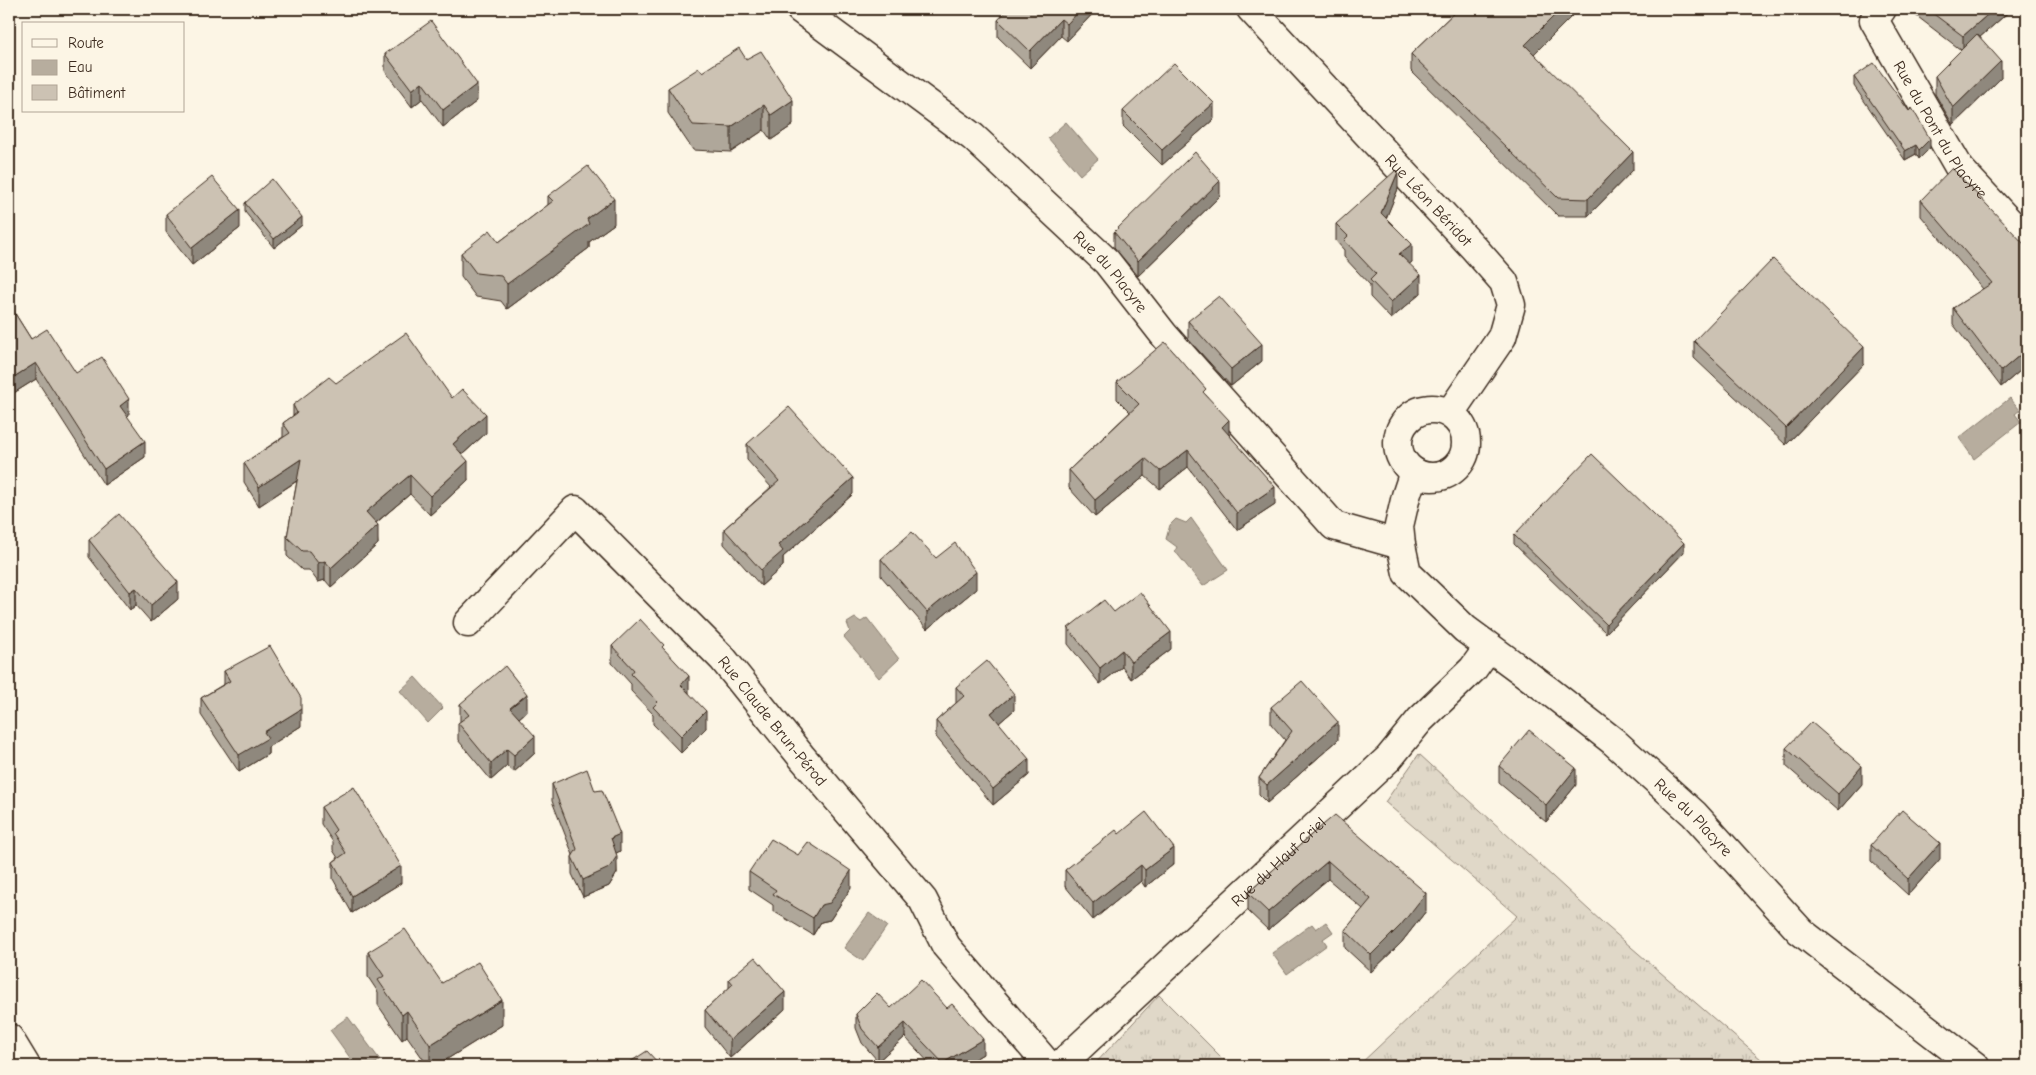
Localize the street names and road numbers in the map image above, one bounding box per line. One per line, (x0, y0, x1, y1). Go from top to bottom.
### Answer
street label: Rue du Pont du Placyre (1889, 58, 1991, 203)
street label: Rue Léon Béridot (1381, 151, 1476, 250)
street label: Rue du Placyre (1070, 228, 1151, 316)
street label: Rue Claude Brun-Pérod (714, 653, 830, 790)
street label: Rue du Placyre (1650, 775, 1736, 860)
street label: Rue du Haut Criel (1228, 814, 1330, 910)

